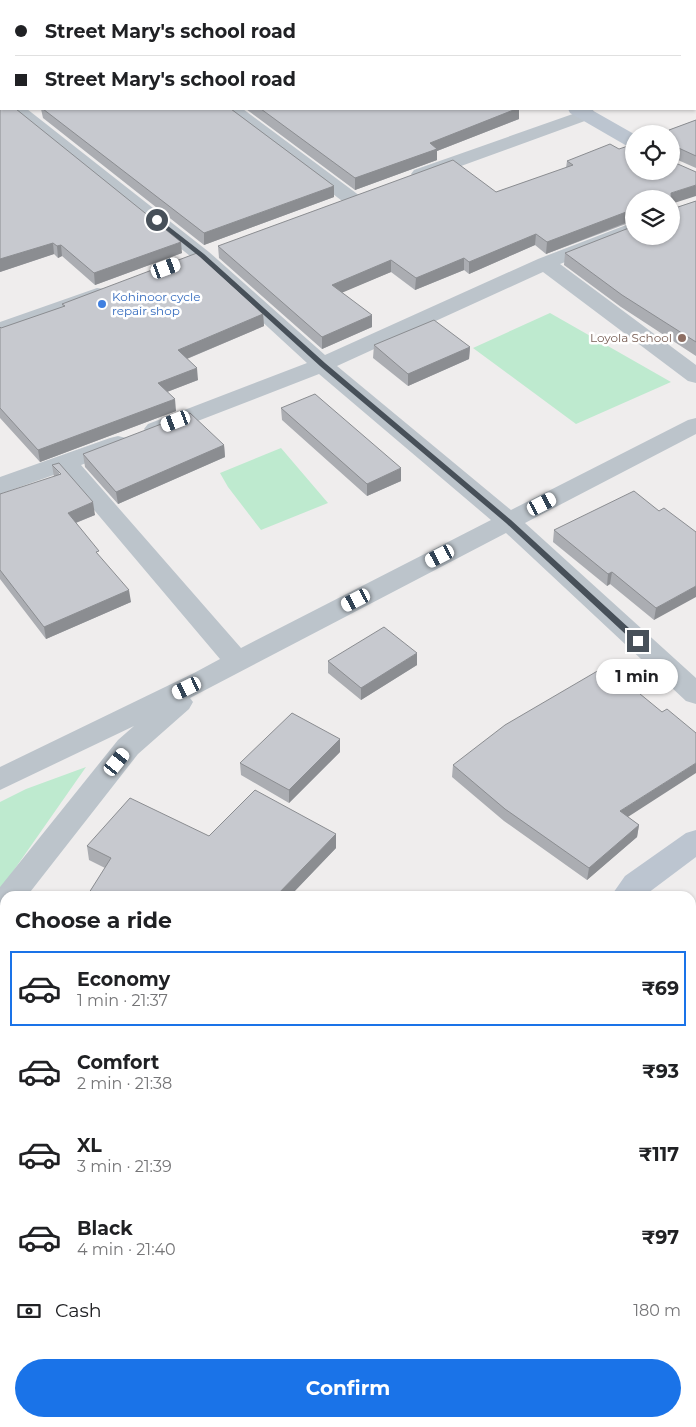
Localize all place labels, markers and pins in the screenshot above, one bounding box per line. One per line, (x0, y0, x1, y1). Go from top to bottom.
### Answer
place label: Kohinoor cycle repair shop (112, 289, 200, 318)
marker: Kohinoor cycle repair shop (96, 298, 108, 310)
place label: Loyola School (590, 330, 672, 345)
marker: Loyola School (676, 332, 688, 344)

